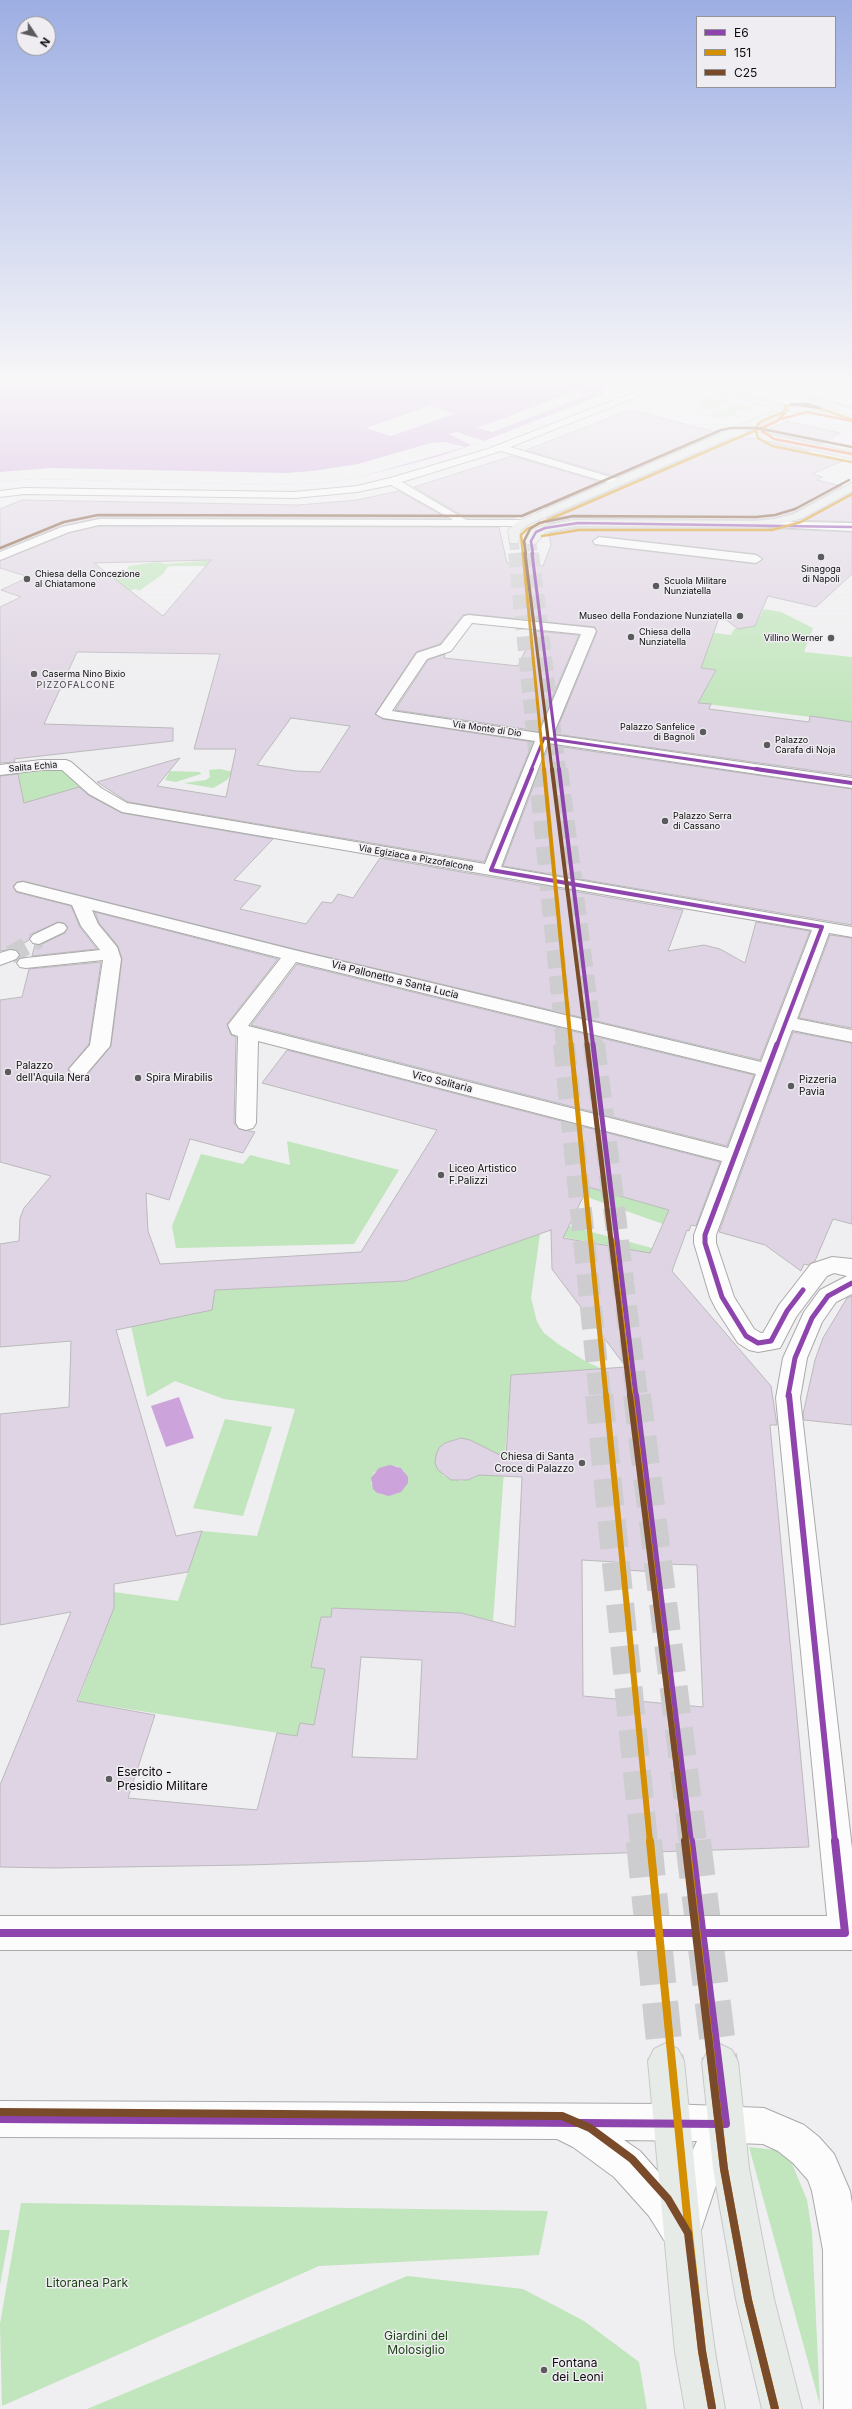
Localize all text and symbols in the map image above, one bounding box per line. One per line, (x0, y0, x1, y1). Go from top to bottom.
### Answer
north arrow (16, 16, 56, 56)
legend (696, 16, 836, 88)
text: E6 (734, 25, 749, 40)
text: N (37, 35, 53, 50)
text: 151 (734, 45, 751, 60)
text: C25 (734, 65, 757, 80)
marker: Sinagoga di Napoli (816, 552, 826, 562)
place label: Sinagoga di Napoli (801, 564, 841, 585)
place label: Chiesa della Concezione al Chiatamone (35, 569, 140, 590)
marker: Chiesa della Concezione al Chiatamone (22, 574, 32, 584)
place label: Scuola Militare Nunziatella (664, 576, 727, 597)
marker: Scuola Militare Nunziatella (651, 581, 661, 591)
place label: Museo della Fondazione Nunziatella (579, 611, 732, 621)
marker: Museo della Fondazione Nunziatella (735, 611, 745, 621)
place label: Chiesa della Nunziatella (639, 627, 691, 648)
marker: Chiesa della Nunziatella (626, 632, 636, 642)
place label: Villino Werner (764, 633, 823, 643)
marker: Villino Werner (826, 633, 836, 643)
marker: Caserma Nino Bixio (29, 669, 39, 679)
place label: Caserma Nino Bixio (42, 669, 125, 679)
district label: PIZZOFALCONE (36, 680, 116, 690)
street label: Via Monte di Dio (452, 719, 522, 739)
place label: Palazzo Sanfelice di Bagnoli (620, 722, 695, 743)
marker: Palazzo Sanfelice di Bagnoli (698, 727, 708, 737)
place label: Palazzo Carafa di Noja (775, 735, 835, 756)
marker: Palazzo Carafa di Noja (762, 740, 772, 750)
street label: Salita Echia (8, 759, 58, 775)
place label: Palazzo Serra di Cassano (673, 811, 732, 832)
marker: Palazzo Serra di Cassano (660, 816, 670, 826)
street label: Via Egiziaca a Pizzofalcone (358, 843, 474, 873)
street label: Via Pallonetto a Santa Lucia (330, 958, 460, 1002)
place label: Palazzo dell'Aquila Nera (16, 1060, 90, 1084)
marker: Palazzo dell'Aquila Nera (3, 1067, 13, 1077)
street label: Vico Solitaria (410, 1069, 474, 1095)
place label: Spira Mirabilis (146, 1072, 213, 1084)
marker: Spira Mirabilis (133, 1073, 143, 1083)
place label: Pizzeria Pavia (799, 1074, 836, 1098)
marker: Pizzeria Pavia (786, 1081, 796, 1091)
place label: Liceo Artistico F.Palizzi (449, 1163, 517, 1186)
marker: Liceo Artistico F.Palizzi (436, 1170, 446, 1180)
place label: Chiesa di Santa Croce di Palazzo (494, 1451, 574, 1474)
marker: Chiesa di Santa Croce di Palazzo (577, 1458, 587, 1468)
place label: Esercito - Presidio Militare (117, 1765, 208, 1793)
marker: Esercito - Presidio Militare (104, 1774, 114, 1784)
park label: Litoranea Park (46, 2276, 128, 2290)
park label: Giardini del Molosiglio (384, 2329, 448, 2357)
place label: Fontana dei Leoni (552, 2356, 604, 2384)
marker: Fontana dei Leoni (539, 2365, 549, 2375)

